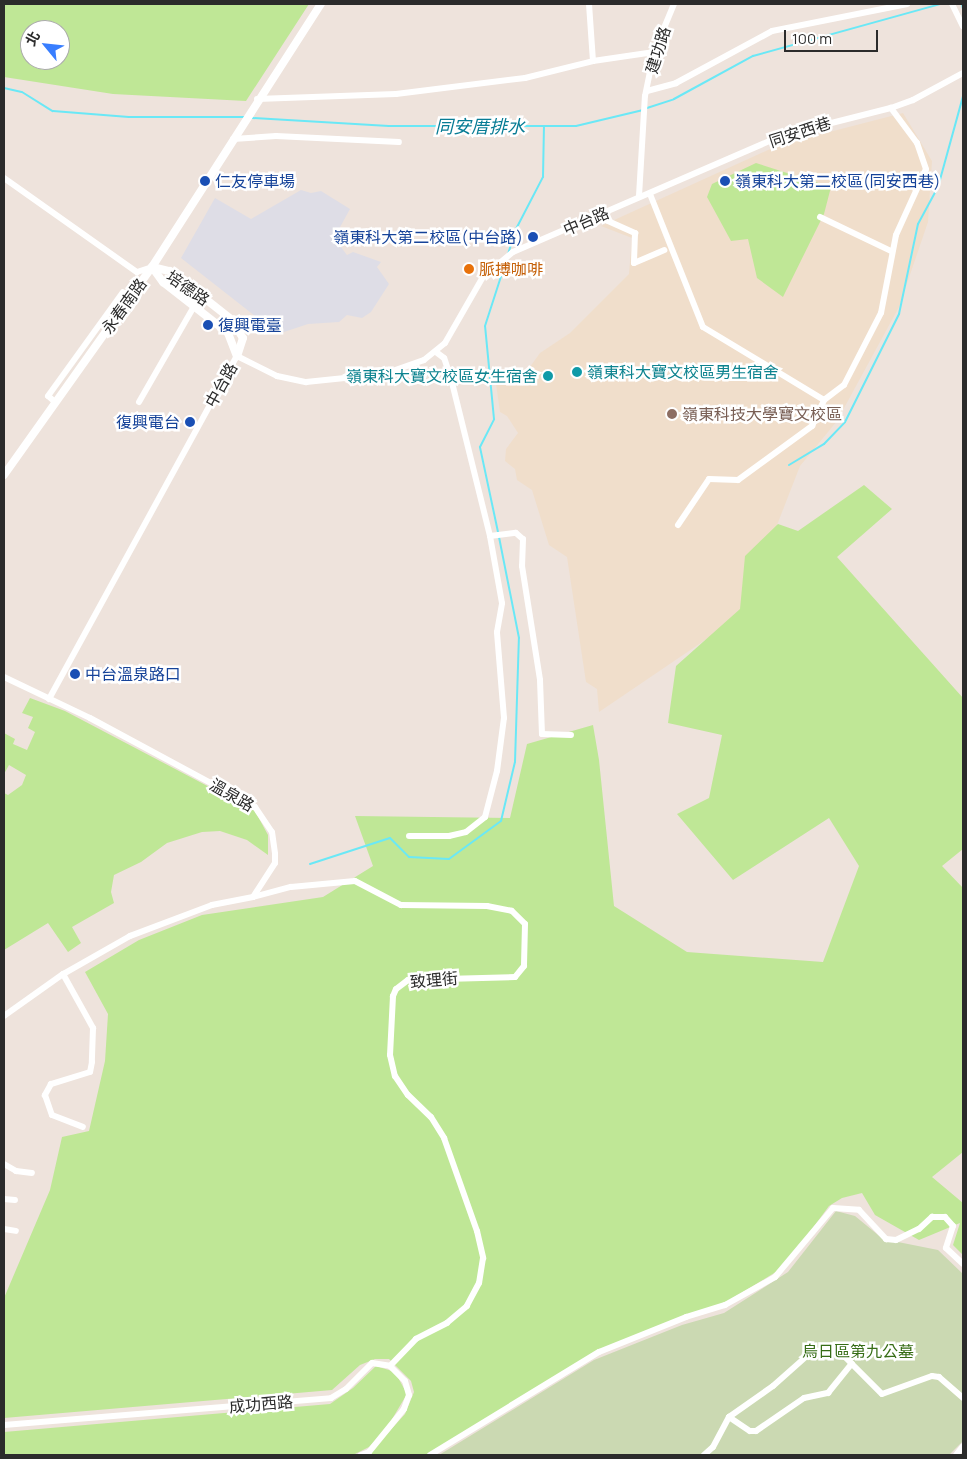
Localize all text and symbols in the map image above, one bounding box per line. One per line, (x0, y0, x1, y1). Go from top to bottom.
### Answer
north arrow (20, 20, 70, 70)
scale bar (787, 20, 881, 52)
street label: 建功路 (642, 24, 674, 76)
text: 北 (21, 28, 44, 49)
text: 100 m (792, 28, 832, 49)
street label: 同安西巷 (767, 113, 833, 151)
water label: 同安厝排水 (435, 115, 525, 137)
place label: 仁友停車場 (215, 171, 295, 191)
place label: 嶺東科大第二校區(同安西巷) (735, 171, 941, 191)
marker: 仁友停車場 (199, 175, 211, 187)
marker: 嶺東科大第二校區(同安西巷) (719, 175, 731, 187)
street label: 中台路 (560, 203, 612, 239)
place label: 嶺東科大第二校區(中台路) (333, 227, 523, 247)
marker: 嶺東科大第二校區(中台路) (527, 231, 539, 243)
place label: 脈搏咖啡 (479, 259, 543, 279)
marker: 脈搏咖啡 (463, 263, 475, 275)
street label: 培德路 (163, 266, 213, 310)
street label: 永春南路 (97, 274, 151, 338)
place label: 復興電臺 (218, 315, 282, 335)
marker: 復興電臺 (202, 319, 214, 331)
street label: 中台路 (201, 359, 241, 411)
place label: 嶺東科大寶文校區男生宿舍 (587, 362, 779, 382)
place label: 嶺東科大寶文校區女生宿舍 (346, 366, 538, 386)
marker: 嶺東科大寶文校區男生宿舍 (571, 366, 583, 378)
marker: 嶺東科大寶文校區女生宿舍 (542, 370, 554, 382)
place label: 嶺東科技大學寶文校區 (682, 404, 842, 424)
marker: 嶺東科技大學寶文校區 (666, 408, 678, 420)
place label: 復興電台 (116, 412, 180, 432)
marker: 復興電台 (184, 416, 196, 428)
place label: 中台溫泉路口 (85, 664, 181, 684)
marker: 中台溫泉路口 (69, 668, 81, 680)
street label: 溫泉路 (206, 775, 258, 815)
street label: 致理街 (409, 968, 459, 992)
park label: 烏日區第九公墓 (802, 1341, 914, 1361)
street label: 成功西路 (228, 1392, 294, 1416)

